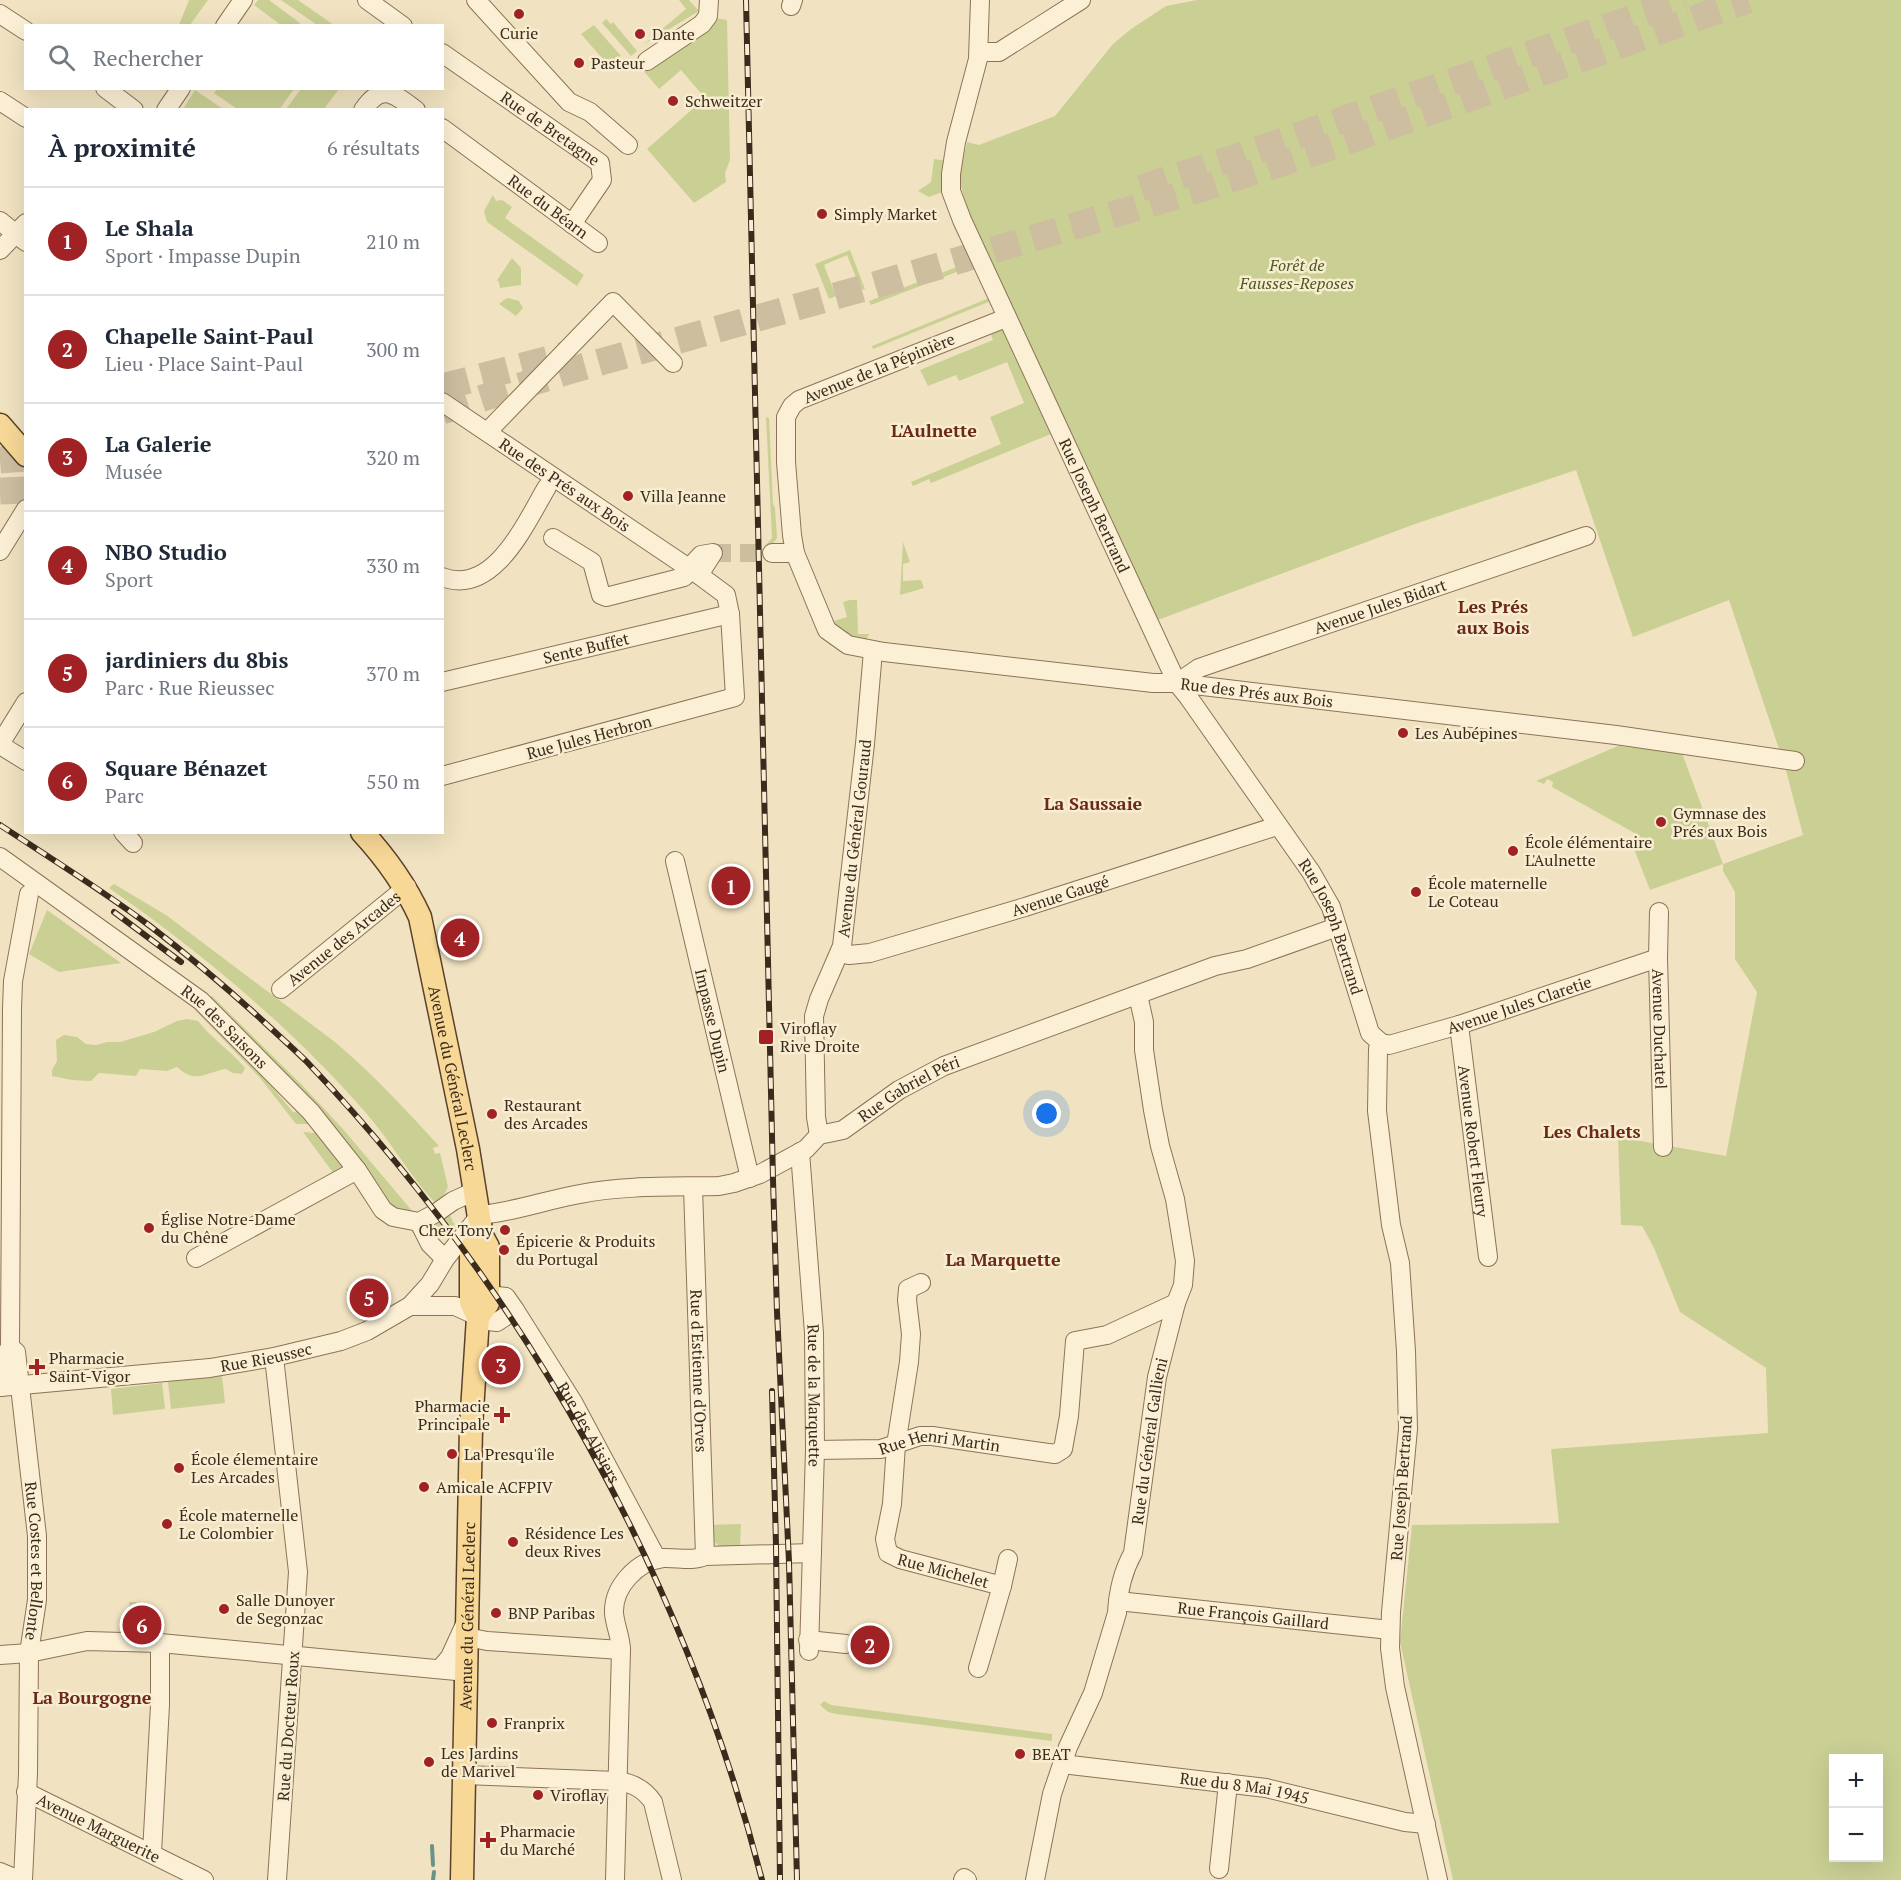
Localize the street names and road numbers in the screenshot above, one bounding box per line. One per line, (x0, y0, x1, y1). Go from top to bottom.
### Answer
street label: Rue de Bretagne (496, 86, 604, 171)
street label: Rue du Béarn (503, 169, 593, 244)
street label: Avenue de la Pépinière (800, 328, 958, 408)
street label: Rue des Prés aux Bois (495, 433, 635, 537)
street label: Rue Joseph Bertrand (1054, 435, 1135, 576)
street label: Avenue Jules Bidart (1311, 573, 1449, 639)
street label: Sente Buffet (541, 627, 631, 669)
street label: Rue des Prés aux Bois (1179, 673, 1335, 712)
street label: Rue Jules Herbron (524, 710, 654, 764)
street label: Avenue du Général Gouraud (832, 738, 876, 939)
street label: Rue Joseph Bertrand (1294, 854, 1368, 997)
street label: Avenue Gaugé (1009, 870, 1112, 921)
street label: Avenue des Arcades (282, 885, 405, 991)
street label: Impasse Dupin (690, 966, 736, 1075)
street label: Avenue Duchatel (1647, 968, 1672, 1090)
street label: Avenue Jules Claretie (1444, 970, 1594, 1039)
street label: Rue des Saisons (177, 979, 273, 1074)
street label: Avenue du Général Leclerc (423, 984, 482, 1173)
street label: Rue Gabriel Péri (853, 1050, 963, 1127)
street label: Avenue Robert Fleury (1453, 1064, 1494, 1219)
street label: Rue d'Estienne d'Orves (685, 1289, 713, 1453)
street label: Rue de la Marquette (802, 1323, 826, 1467)
street label: Rue Rieussec (219, 1337, 314, 1377)
street label: Rue du Général Gallieni (1126, 1355, 1173, 1526)
street label: Rue des Alisiers (552, 1378, 625, 1487)
street label: Rue Joseph Bertrand (1385, 1415, 1417, 1561)
street label: Rue Henri Martin (876, 1425, 1002, 1460)
street label: Rue Costes et Bellonte (20, 1480, 48, 1642)
street label: Avenue du Général Leclerc (454, 1521, 480, 1711)
street label: Rue Michelet (895, 1548, 991, 1593)
street label: Rue François Gaillard (1176, 1596, 1330, 1634)
street label: Rue du Docteur Roux (272, 1650, 304, 1802)
street label: Rue du 8 Mai 1945 (1179, 1767, 1311, 1809)
street label: Avenue Marguerite (33, 1788, 164, 1868)

